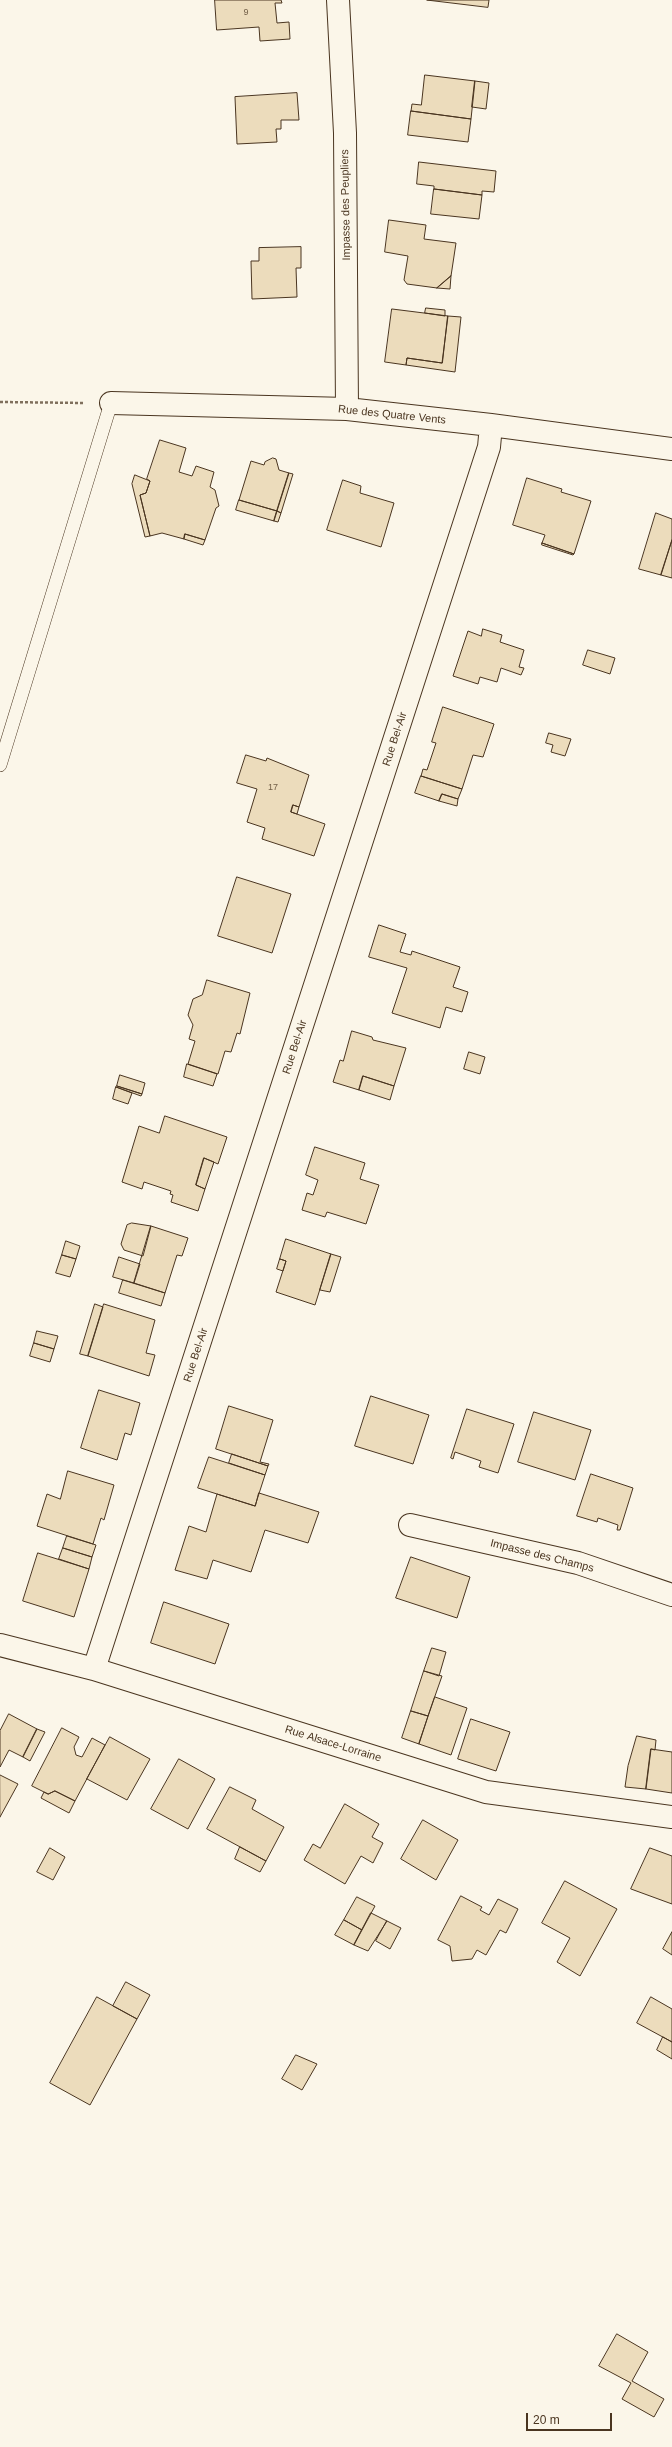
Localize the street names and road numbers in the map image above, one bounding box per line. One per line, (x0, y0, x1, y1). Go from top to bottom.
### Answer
street label: Impasse des Peupliers (338, 149, 354, 261)
street label: Rue des Quatre Vents (337, 403, 447, 427)
street label: Rue Bel-Air (380, 710, 410, 768)
street label: Rue Bel-Air (280, 1018, 310, 1076)
street label: Rue Bel-Air (181, 1326, 211, 1384)
street label: Impasse des Champs (489, 1537, 595, 1575)
street label: Rue Alsace-Lorraine (283, 1723, 383, 1765)

